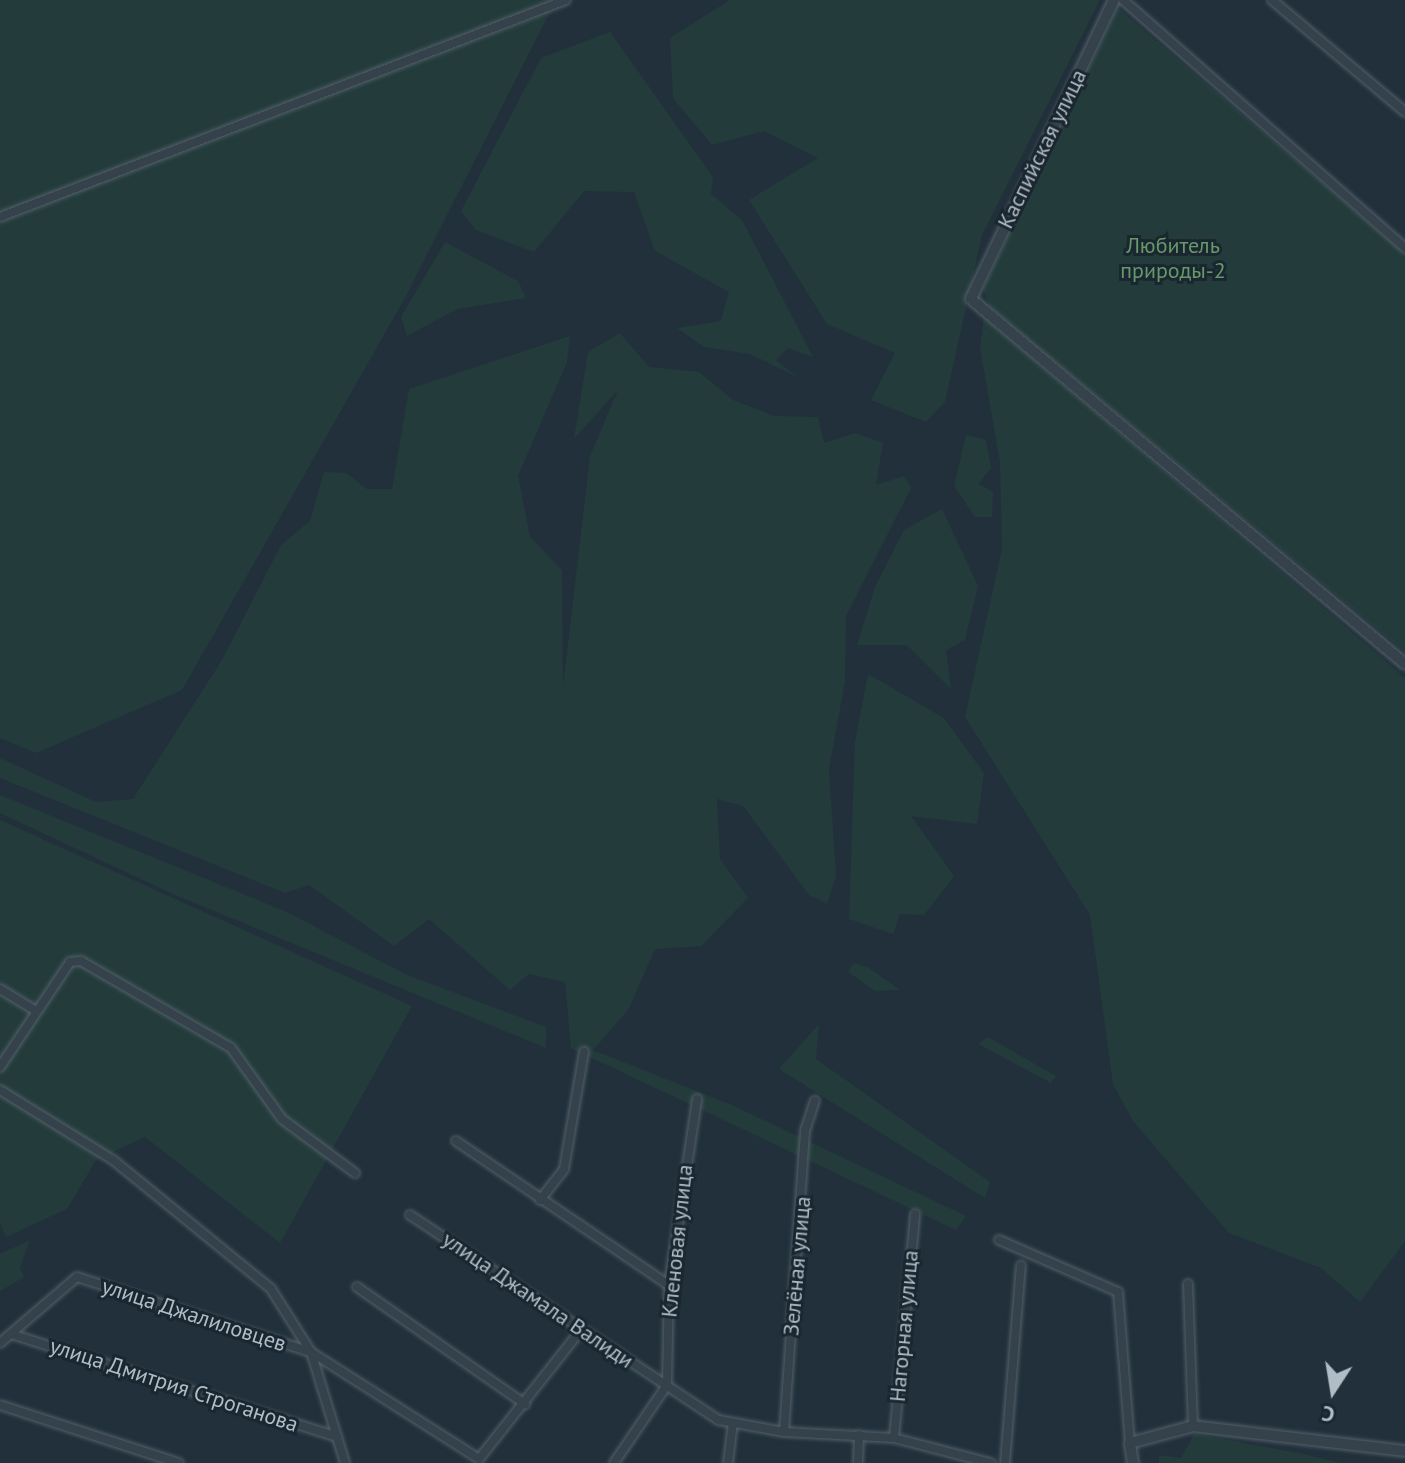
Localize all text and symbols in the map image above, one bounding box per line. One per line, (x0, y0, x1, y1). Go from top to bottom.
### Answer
street label: Каспийская улица (992, 65, 1092, 233)
park label: Любитель природы-2 (1120, 232, 1226, 284)
street label: Кленовая улица (656, 1163, 698, 1319)
street label: Зелёная улица (778, 1195, 816, 1337)
street label: улица Джамала Валиди (437, 1226, 639, 1374)
street label: Нагорная улица (884, 1249, 924, 1403)
street label: улица Джалиловцев (98, 1273, 290, 1357)
street label: улица Дмитрия Строганова (46, 1332, 302, 1438)
north arrow (1293, 1351, 1373, 1431)
text: С (1319, 1400, 1337, 1429)

